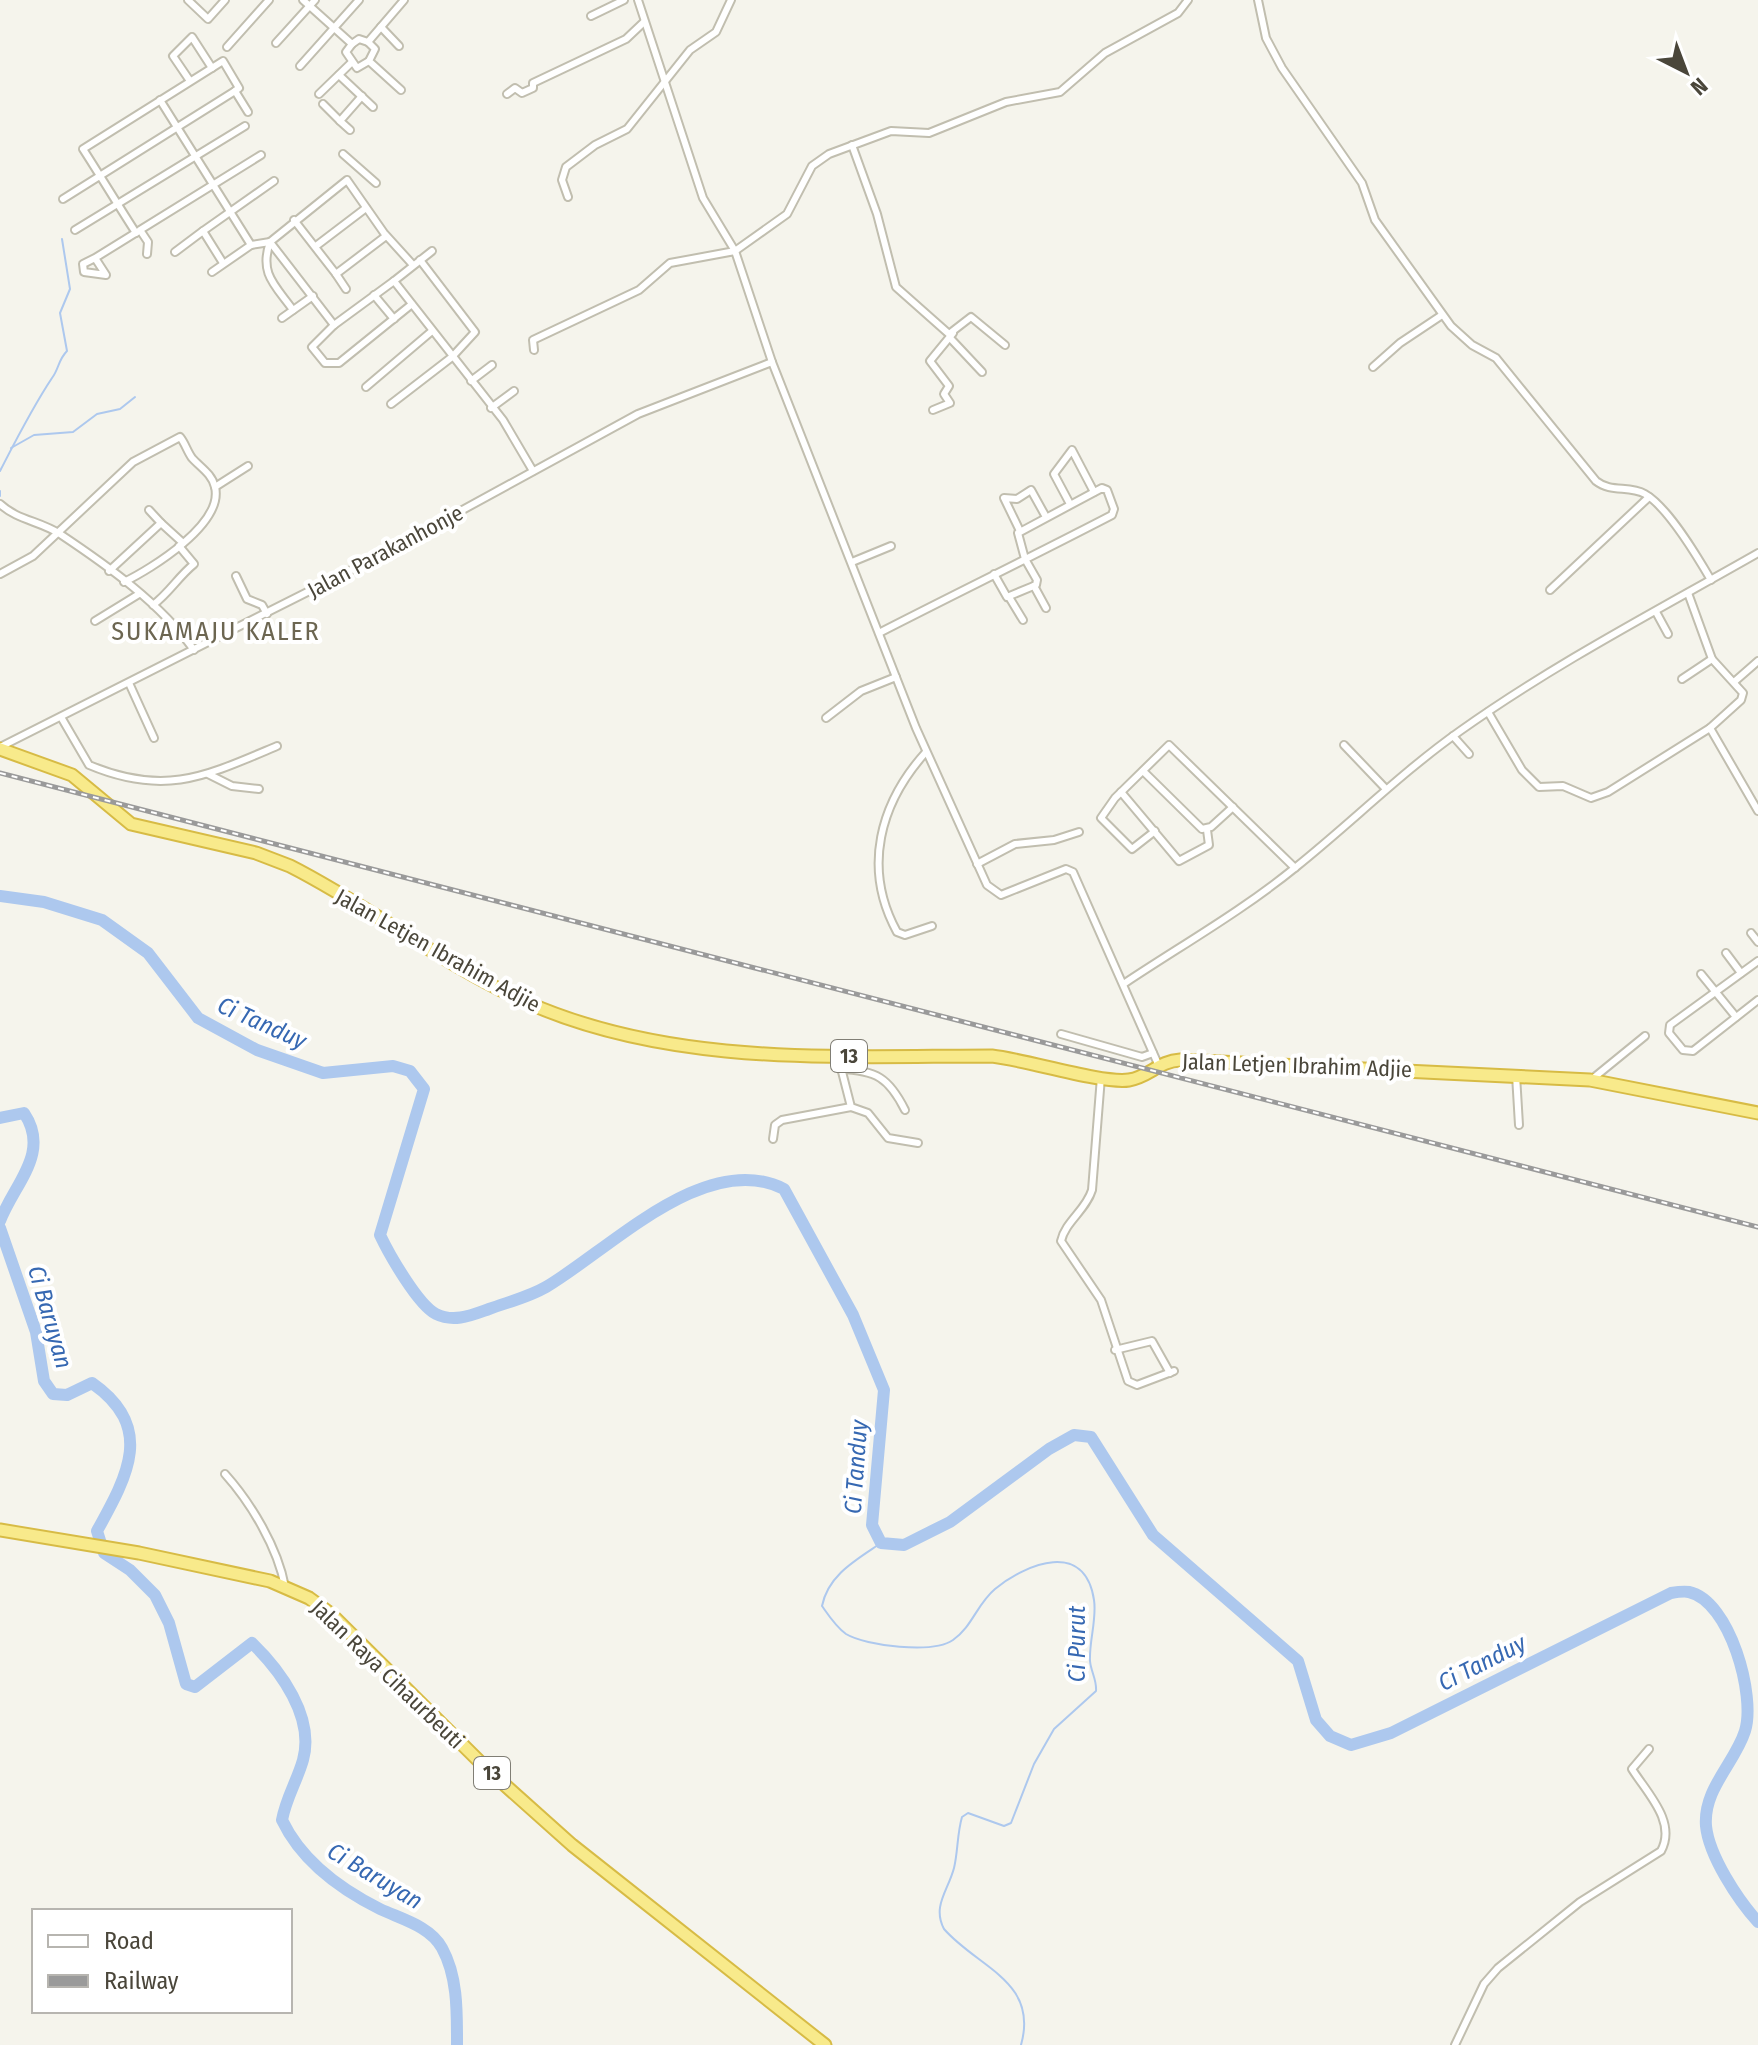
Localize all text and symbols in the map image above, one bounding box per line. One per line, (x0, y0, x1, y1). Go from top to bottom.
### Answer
north arrow (1646, 32, 1726, 112)
text: N (1685, 72, 1713, 101)
street label: Jalan Parakanhonje (303, 499, 468, 604)
district label: SUKAMAJU KALER (111, 616, 321, 647)
street label: Jalan Letjen Ibrahim Adjie (331, 883, 545, 1018)
water label: Ci Tanduy (213, 991, 312, 1056)
road number: 13 (831, 1040, 867, 1072)
street label: Jalan Letjen Ibrahim Adjie (1182, 1048, 1412, 1083)
water label: Ci Baruyan (22, 1262, 78, 1372)
water label: Ci Tanduy (839, 1418, 873, 1515)
street label: Jalan Raya Cihaurbeuti (305, 1594, 470, 1754)
water label: Ci Purut (1063, 1606, 1091, 1682)
water label: Ci Tanduy (1434, 1629, 1532, 1697)
road number: 13 (474, 1757, 510, 1789)
water label: Ci Baruyan (323, 1837, 427, 1915)
legend (32, 1909, 292, 2013)
text: Road (104, 1927, 154, 1955)
text: Railway (104, 1967, 179, 1995)

